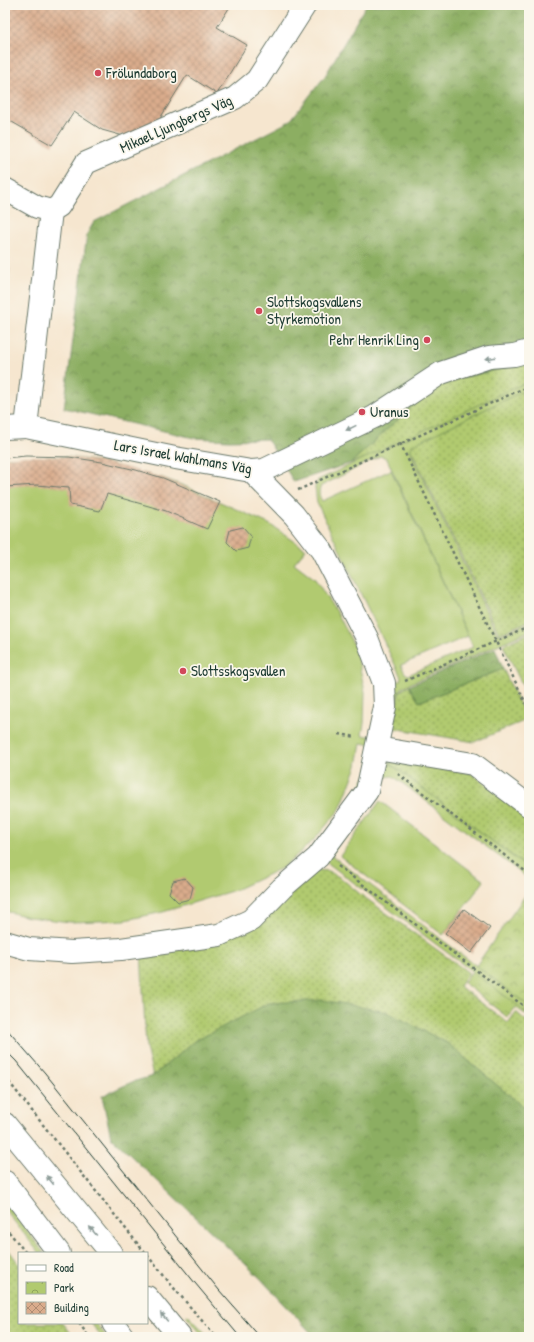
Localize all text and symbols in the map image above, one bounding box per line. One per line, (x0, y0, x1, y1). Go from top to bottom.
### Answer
place label: Frölundaborg (105, 62, 177, 83)
marker: Frölundaborg (93, 68, 103, 78)
street label: Mikael Ljungbergs Väg (116, 89, 236, 158)
place label: Slottskogsvallens Styrkemotion (267, 291, 362, 329)
marker: Slottskogsvallens Styrkemotion (254, 306, 264, 316)
place label: Pehr Henrik Ling (329, 329, 419, 350)
marker: Pehr Henrik Ling (422, 335, 432, 345)
one-way arrow (485, 355, 497, 361)
place label: Uranus (370, 401, 409, 422)
marker: Uranus (357, 407, 367, 417)
one-way arrow (345, 425, 357, 431)
street label: Lars Israel Wahlmans Väg (113, 434, 254, 479)
place label: Slottsskogsvallen (191, 660, 286, 681)
marker: Slottsskogsvallen (178, 666, 188, 676)
one-way arrow (46, 1174, 55, 1185)
one-way arrow (89, 1226, 98, 1237)
legend (18, 1252, 148, 1324)
text: Road (54, 1259, 74, 1276)
text: Park (54, 1279, 74, 1296)
text: Building (54, 1299, 89, 1316)
one-way arrow (159, 1311, 168, 1322)

